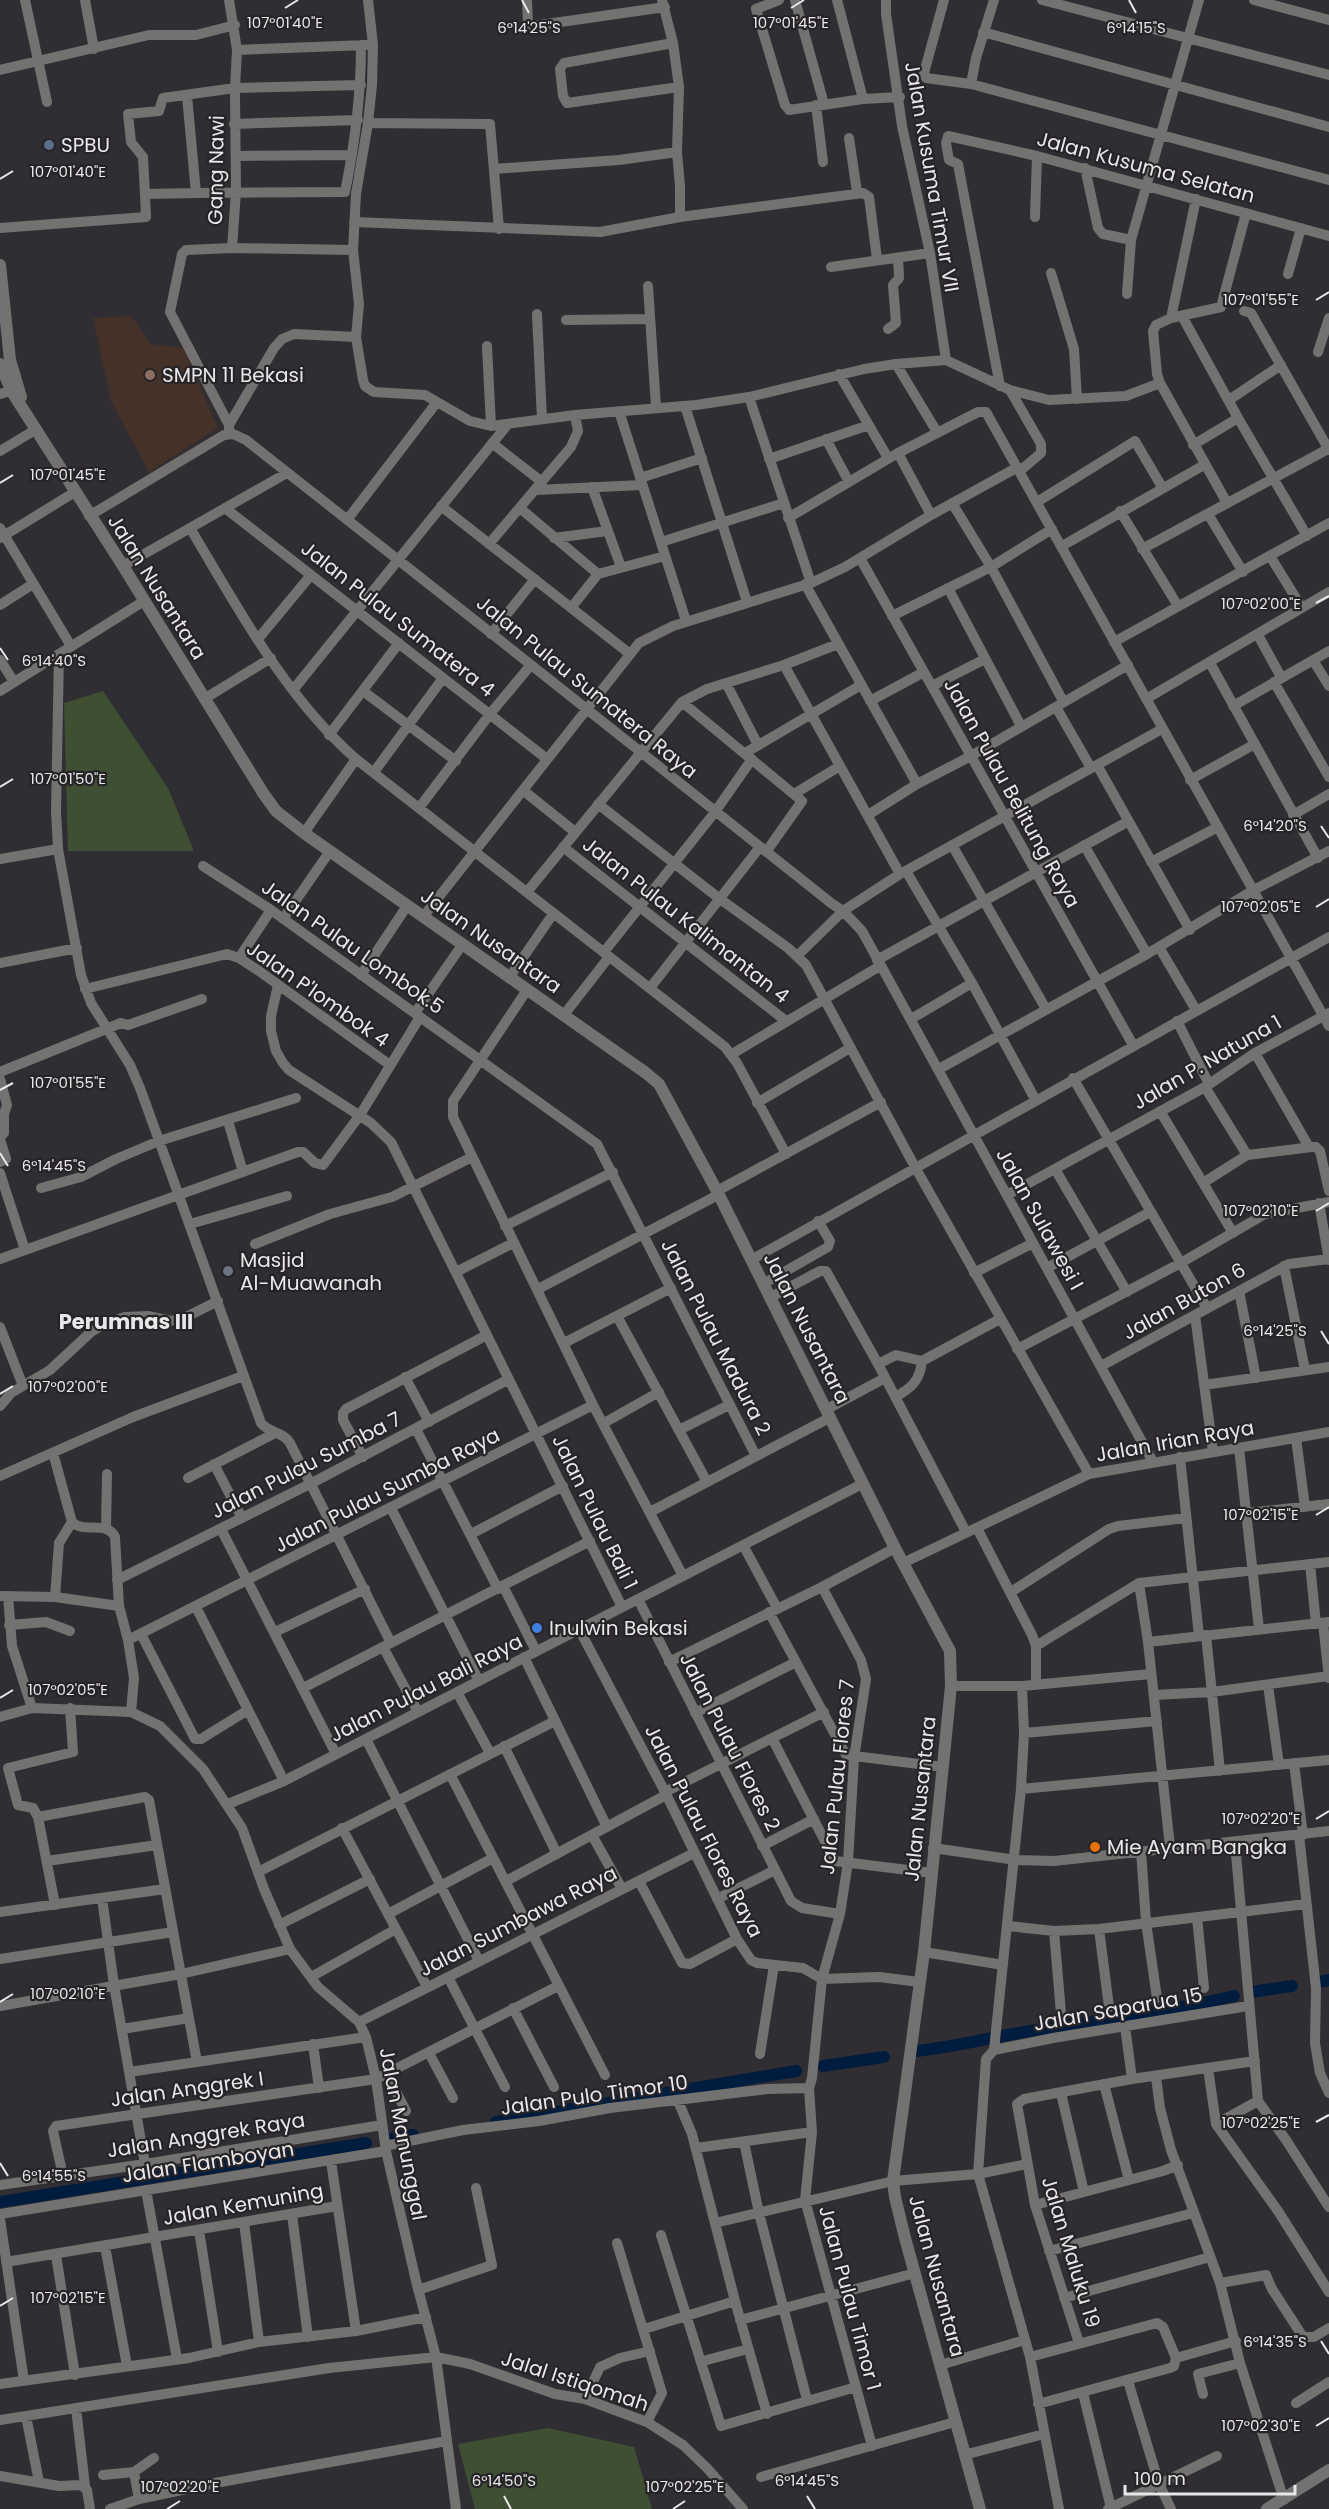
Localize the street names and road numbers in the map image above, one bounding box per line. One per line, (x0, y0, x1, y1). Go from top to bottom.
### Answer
street label: Jalan Kusuma Timur VII (898, 60, 966, 294)
street label: Gang Nawi (201, 115, 231, 225)
street label: Jalan Kusuma Selatan (1034, 124, 1258, 210)
street label: Jalan Nusantara (101, 509, 213, 665)
street label: Jalan Pulau Sumatera 4 (295, 534, 501, 704)
street label: Jalan Pulau Sumatera Raya (471, 589, 703, 785)
street label: Jalan Pulau Belitung Raya (937, 673, 1087, 913)
street label: Jalan Pulau Kalimantan 4 (577, 830, 795, 1010)
street label: Jalan Pulau Lombok.5 (256, 873, 450, 1021)
street label: Jalan Nusantara (415, 882, 567, 1000)
street label: Jalan P'lombok 4 (241, 934, 395, 1054)
street label: Jalan P. Natuna 1 (1127, 1008, 1287, 1116)
street label: Jalan Sulawesi I (989, 1143, 1091, 1295)
street label: Jalan Pulau Madura 2 (654, 1234, 778, 1440)
street label: Jalan Nusantara (757, 1248, 857, 1408)
street label: Jalan Buton 6 (1117, 1256, 1251, 1346)
street label: Jalan Pulau Sumba 7 (206, 1405, 406, 1525)
street label: Jalan Irian Raya (1094, 1413, 1256, 1469)
street label: Jalan Pulau Sumba Raya (269, 1421, 505, 1559)
street label: Jalan Pulau Bali 1 (545, 1430, 645, 1594)
street label: Jalan Pulau Bali Raya (325, 1627, 527, 1749)
street label: Jalan Pulau Flores 2 (673, 1648, 787, 1836)
street label: Jalan Pulau Flores 7 (813, 1678, 861, 1876)
street label: Jalan Nusantara (897, 1715, 943, 1883)
street label: Jalan Pulau Flores Raya (638, 1720, 770, 1942)
street label: Jalan Sumbawa Raya (414, 1859, 622, 1983)
street label: Jalan Saparua 15 (1031, 1980, 1205, 2038)
street label: Jalan Manunggal (373, 2045, 433, 2223)
street label: Jalan Anggrek I (109, 2064, 265, 2114)
street label: Jalan Pulo Timor 10 (498, 2068, 690, 2122)
street label: Jalan Anggrek Raya (105, 2106, 307, 2164)
street label: Jalan Flamboyan (120, 2135, 296, 2189)
street label: Jalan Maluku 19 (1035, 2173, 1107, 2331)
street label: Jalan Kemuning (161, 2176, 325, 2232)
street label: Jalan Nusantara (902, 2192, 972, 2360)
street label: Jalan Pulau Timor 1 (812, 2203, 888, 2393)
street label: Jalal Istiqomah (498, 2344, 652, 2418)

